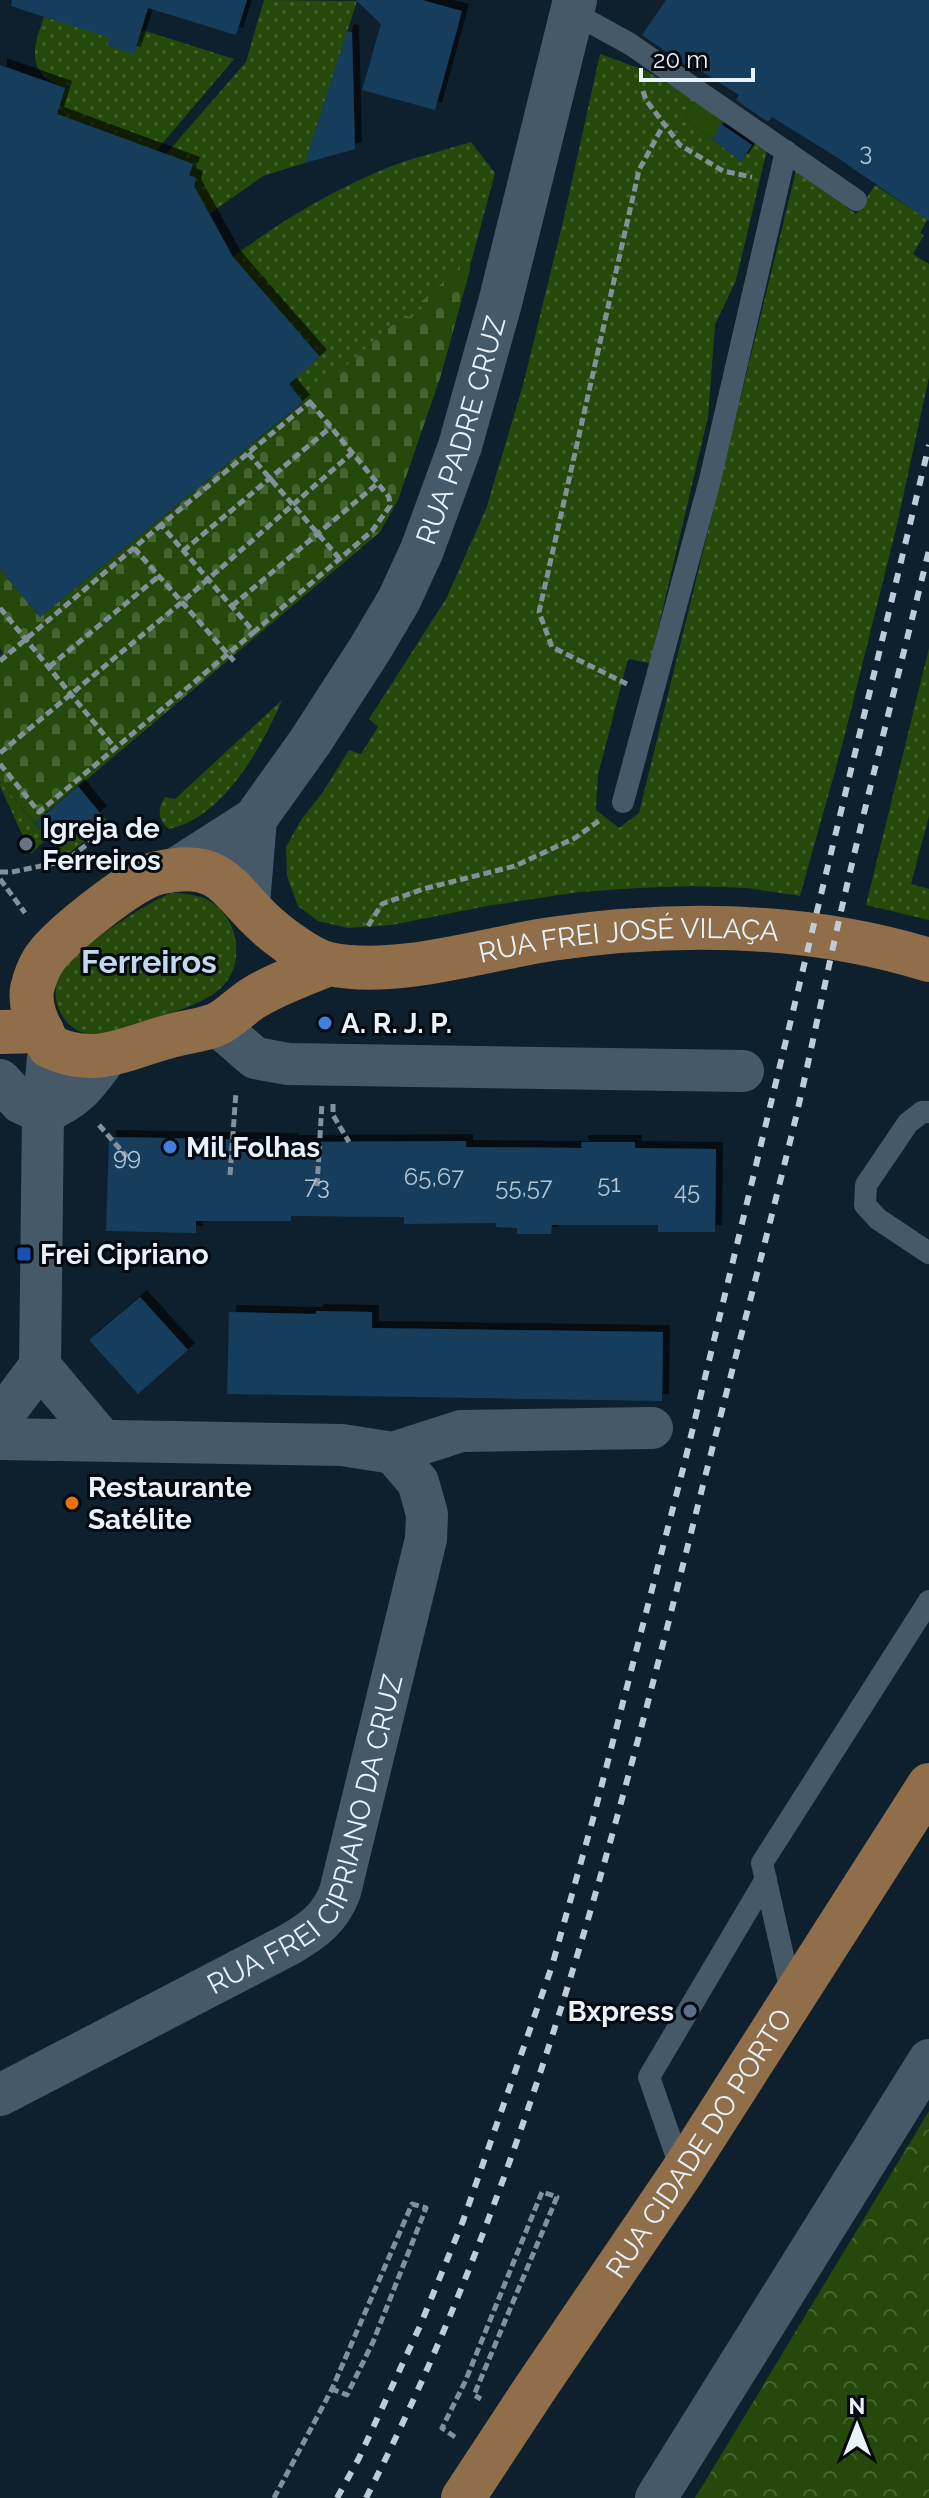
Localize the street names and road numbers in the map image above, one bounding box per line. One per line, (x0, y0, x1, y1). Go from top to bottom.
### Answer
street label: RUA PADRE CRUZ (409, 312, 513, 549)
street label: RUA FREI JOSÉ VILAÇA (476, 912, 780, 970)
street label: RUA FREI CIPRIANO DA CRUZ (202, 1671, 409, 2001)
street label: RUA CIDADE DO PORTO (599, 2003, 799, 2284)

